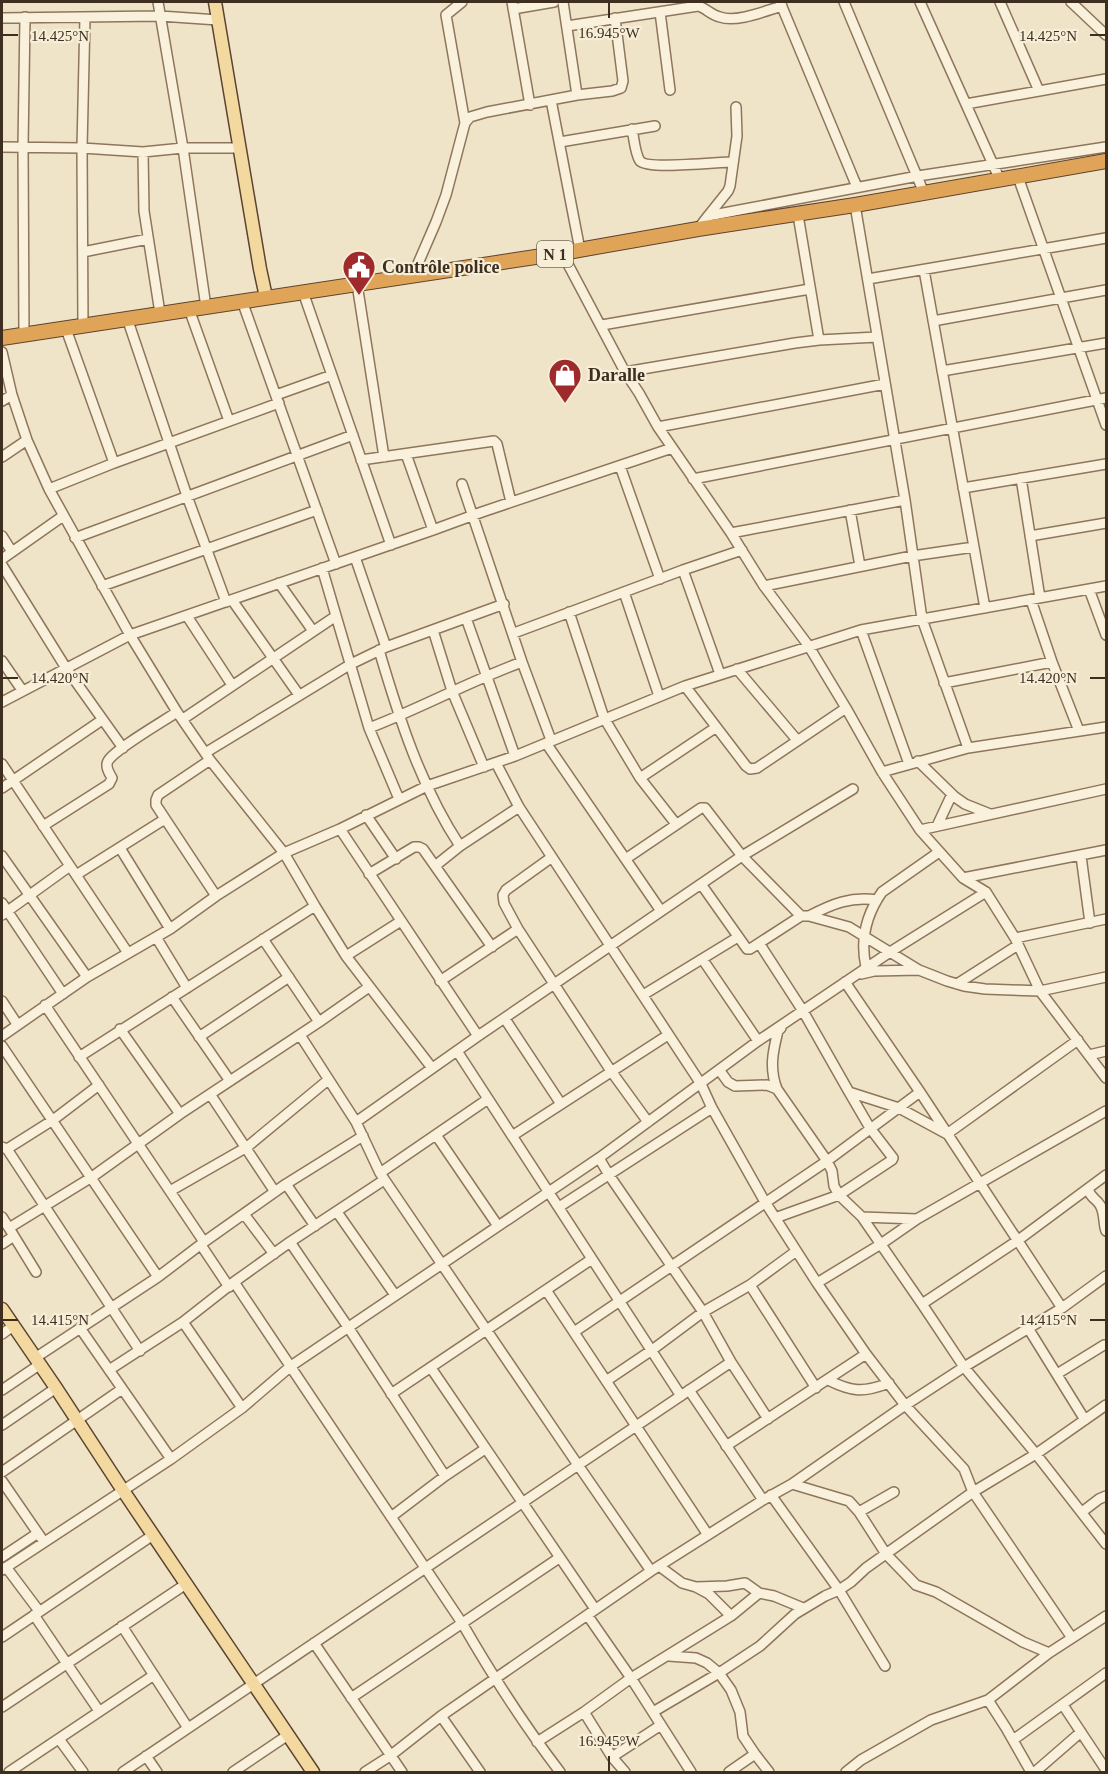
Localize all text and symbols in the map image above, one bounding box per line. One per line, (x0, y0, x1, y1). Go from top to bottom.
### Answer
text: 16.945°W (578, 25, 641, 41)
text: 14.425°N (31, 28, 89, 44)
text: 14.425°N (1019, 28, 1077, 44)
road number: N 1 (537, 241, 573, 267)
public building icon: Contrôle police (341, 249, 377, 296)
place label: Contrôle police (382, 257, 499, 277)
shop icon: Daralle (547, 357, 583, 404)
place label: Daralle (588, 365, 645, 385)
text: 14.420°N (31, 670, 89, 686)
text: 14.420°N (1019, 670, 1077, 686)
text: 14.415°N (31, 1312, 89, 1328)
text: 14.415°N (1019, 1312, 1077, 1328)
text: 16.945°W (578, 1733, 641, 1749)

